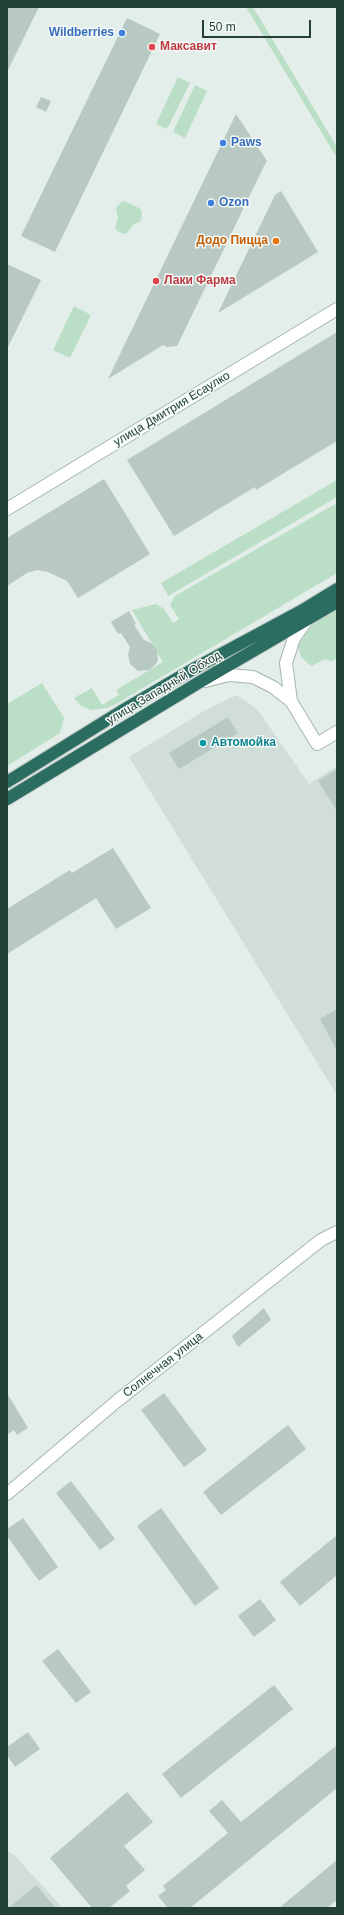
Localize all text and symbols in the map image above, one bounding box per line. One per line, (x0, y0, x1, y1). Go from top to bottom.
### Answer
scale bar (204, 12, 313, 38)
text: 50 m (209, 20, 236, 34)
place label: Wildberries (49, 26, 114, 40)
marker: Wildberries (117, 28, 127, 38)
place label: Максавит (160, 40, 217, 54)
marker: Максавит (147, 42, 157, 52)
place label: Paws (231, 136, 262, 150)
marker: Paws (218, 138, 228, 148)
place label: Ozon (219, 196, 249, 210)
marker: Ozon (206, 198, 216, 208)
place label: Додо Пицца (196, 234, 268, 248)
marker: Додо Пицца (271, 236, 281, 246)
place label: Лаки Фарма (164, 274, 236, 288)
marker: Лаки Фарма (151, 276, 161, 286)
street label: улица Дмитрия Есаулко (111, 368, 233, 450)
street label: улица Западный Обход (104, 648, 224, 728)
place label: Автомойка (211, 736, 276, 750)
marker: Автомойка (198, 738, 208, 748)
street label: Солнечная улица (120, 1329, 206, 1401)

